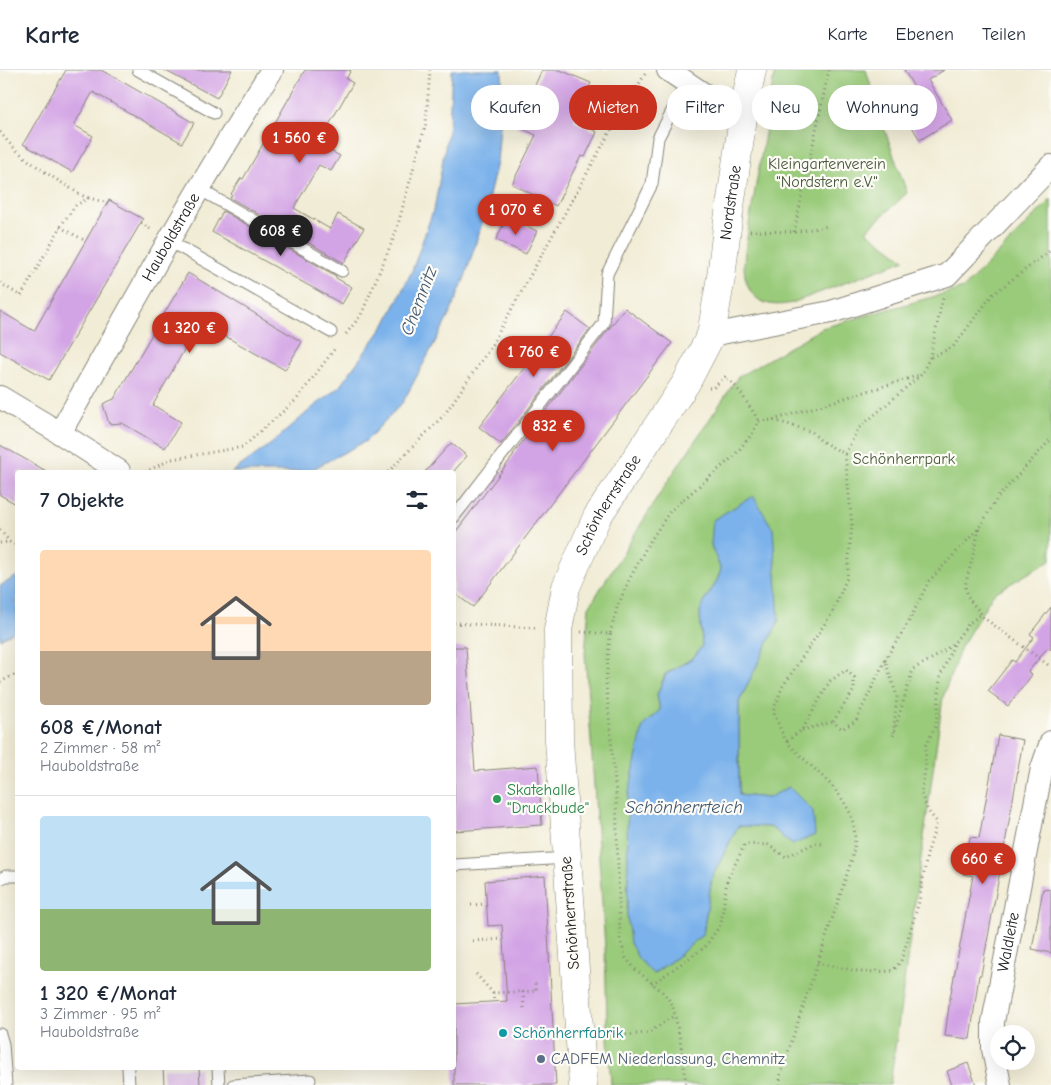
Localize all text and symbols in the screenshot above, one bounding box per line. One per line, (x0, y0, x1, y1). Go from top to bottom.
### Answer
text: Karte (25, 21, 79, 49)
text: Karte (827, 24, 868, 45)
text: Ebenen (896, 24, 954, 45)
text: Teilen (982, 24, 1026, 45)
chip: Kaufen (471, 85, 559, 130)
chip: Mieten (569, 85, 657, 130)
chip: Filter (667, 85, 742, 130)
chip: Neu (752, 85, 818, 130)
chip: Wohnung (828, 85, 937, 130)
pin: 1 560 € (254, 122, 346, 164)
text: 1 560 € (273, 129, 327, 147)
park label: Kleingartenverein "Nordstern e.V." (768, 155, 886, 191)
street label: Nordstraße (717, 164, 745, 241)
street label: Hauboldstraße (138, 190, 203, 285)
pin: 1 070 € (470, 194, 562, 236)
text: 1 070 € (489, 201, 543, 219)
pin: 608 € (246, 214, 316, 257)
text: 608 € (260, 222, 302, 240)
water label: Chemnitz (396, 263, 442, 338)
pin: 1 320 € (144, 312, 236, 354)
text: 1 320 € (163, 319, 217, 337)
pin: 1 760 € (488, 336, 580, 378)
text: 1 760 € (508, 343, 560, 361)
pin: 832 € (518, 410, 588, 452)
text: 832 € (533, 417, 573, 435)
park label: Schönherrpark (853, 450, 956, 468)
street label: Schönherrstraße (572, 451, 645, 558)
icon: filters (403, 486, 431, 514)
text: 7 Objekte (40, 488, 124, 512)
icon: home (191, 583, 281, 673)
text: 608 €/Monat (40, 715, 162, 739)
text: 2 Zimmer · 58 m² (40, 739, 160, 757)
text: Hauboldstraße (40, 757, 139, 775)
place label: Skatehalle "Druckbude" (507, 781, 589, 817)
marker: Skatehalle "Druckbude" (491, 793, 503, 805)
water label: Schönherrteich (625, 797, 743, 818)
pin: 660 € (948, 842, 1018, 885)
icon: home (191, 848, 281, 938)
text: 660 € (962, 850, 1004, 868)
street label: Schönherrstraße (557, 856, 583, 970)
street label: Waldleite (994, 911, 1023, 974)
text: 1 320 €/Monat (40, 981, 176, 1005)
text: 3 Zimmer · 95 m² (40, 1005, 160, 1023)
text: Hauboldstraße (40, 1023, 139, 1041)
place label: Schönherrfabrik (513, 1024, 624, 1042)
map controls (990, 1025, 1035, 1070)
button: locate (990, 1025, 1035, 1070)
marker: Schönherrfabrik (497, 1027, 509, 1039)
place label: CADFEM Niederlassung, Chemnitz (551, 1050, 785, 1068)
marker: CADFEM Niederlassung, Chemnitz (535, 1053, 547, 1065)

